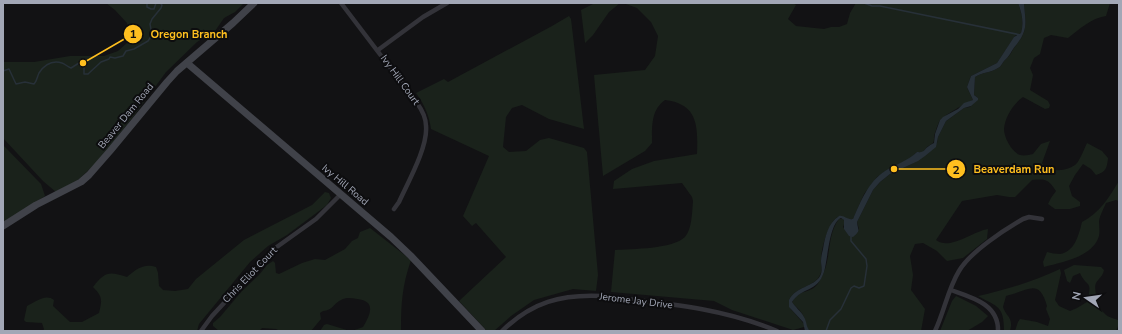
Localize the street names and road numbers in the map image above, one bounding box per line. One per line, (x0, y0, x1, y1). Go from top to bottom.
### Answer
street label: Ivy Hill Court (377, 52, 423, 108)
street label: Beaver Dam Road (95, 80, 157, 152)
street label: Ivy Hill Road (319, 161, 372, 209)
street label: Chris Eliot Court (220, 243, 281, 306)
street label: Jerome Jay Drive (597, 289, 674, 312)

